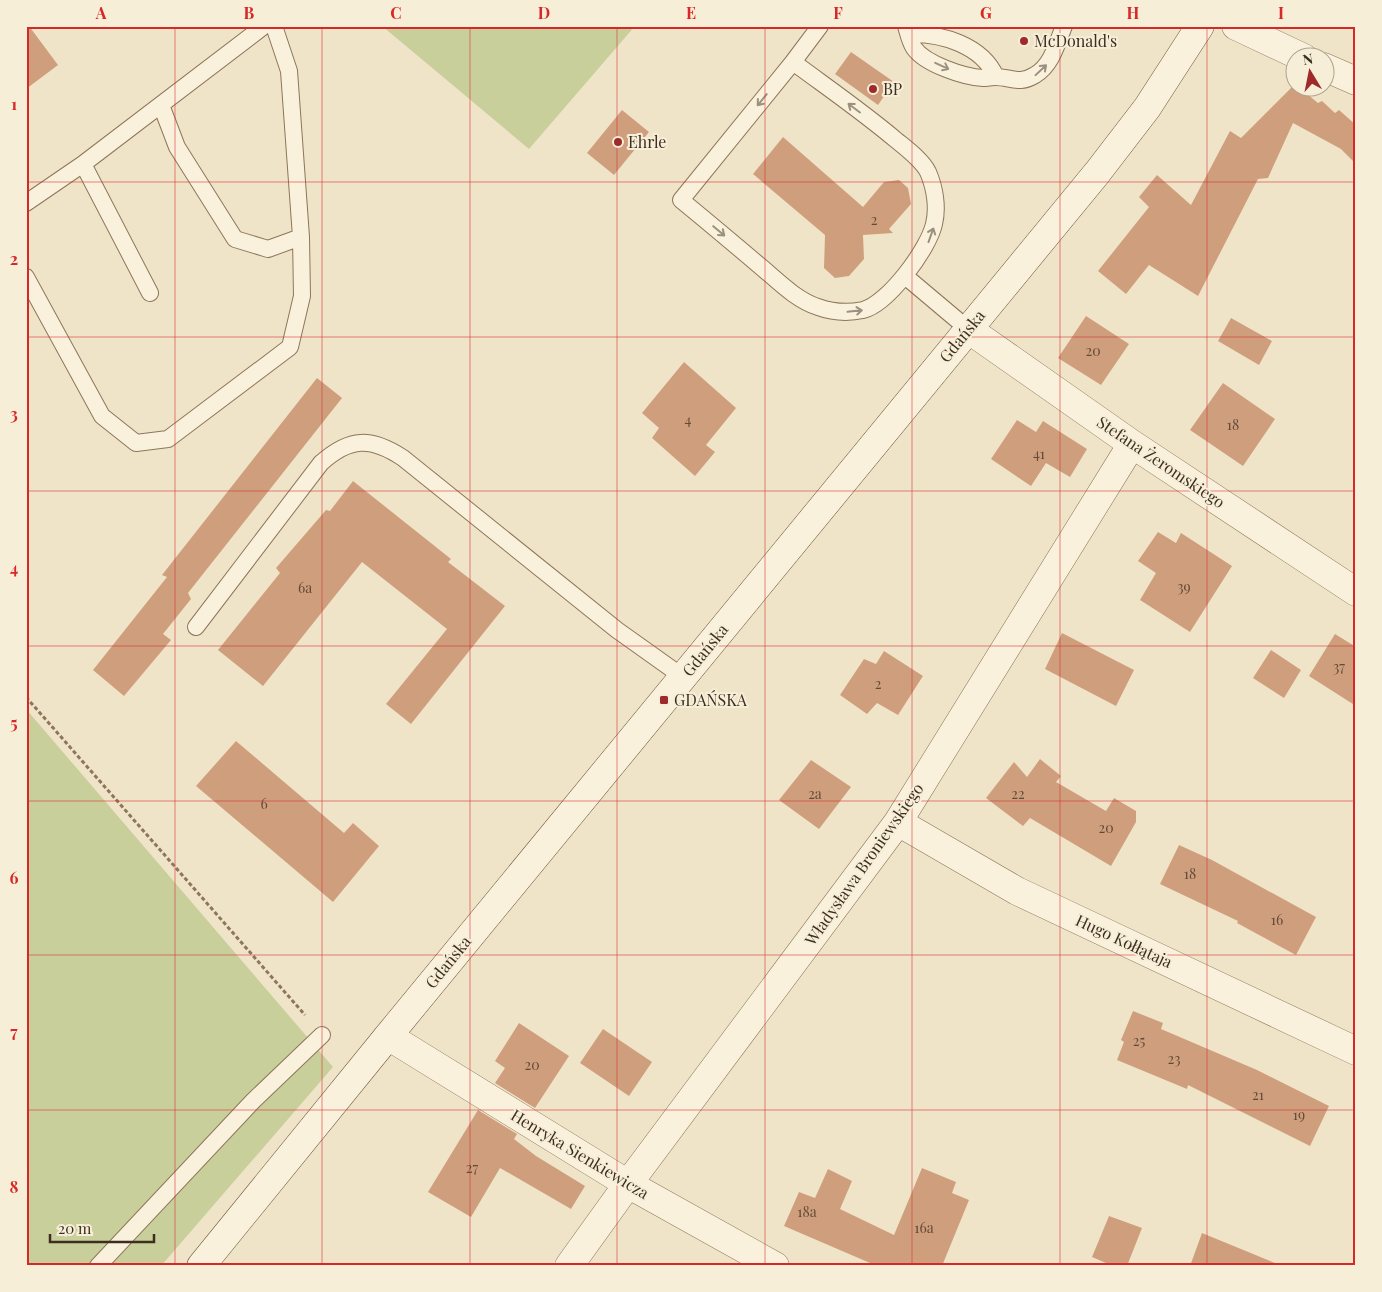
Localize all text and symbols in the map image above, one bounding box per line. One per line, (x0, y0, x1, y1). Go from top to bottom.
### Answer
text: A (95, 2, 107, 23)
text: B (244, 2, 255, 23)
text: C (390, 2, 402, 23)
text: D (538, 2, 550, 23)
text: E (686, 2, 696, 23)
text: F (833, 2, 843, 23)
text: G (980, 2, 992, 23)
text: H (1127, 2, 1140, 23)
text: I (1278, 2, 1284, 23)
place label: McDonald's (1034, 30, 1117, 51)
marker: McDonald's (1018, 35, 1030, 47)
north arrow (1284, 48, 1334, 98)
text: N (1301, 48, 1314, 69)
one-way arrow (934, 62, 949, 72)
one-way arrow (1035, 64, 1048, 75)
place label: BP (883, 78, 902, 99)
marker: BP (867, 83, 879, 95)
text: 1 (11, 93, 17, 114)
one-way arrow (757, 93, 768, 106)
one-way arrow (848, 102, 861, 113)
place label: Ehrle (628, 131, 666, 152)
marker: Ehrle (612, 136, 624, 148)
house number: 2 (871, 210, 878, 229)
one-way arrow (712, 226, 725, 237)
one-way arrow (927, 227, 936, 243)
text: 2 (10, 248, 18, 269)
street label: Gdańska (934, 305, 989, 366)
one-way arrow (846, 306, 862, 316)
house number: 20 (1085, 341, 1101, 360)
text: 3 (10, 403, 18, 424)
house number: 4 (685, 410, 692, 429)
street label: Stefana Żeromskiego (1093, 411, 1230, 512)
house number: 18 (1227, 415, 1239, 434)
house number: 41 (1033, 444, 1045, 463)
text: 4 (10, 557, 18, 578)
house number: 39 (1177, 577, 1191, 596)
house number: 6a (298, 578, 312, 597)
street label: Gdańska (677, 619, 732, 680)
house number: 37 (1333, 657, 1345, 676)
house number: 2 (875, 674, 882, 693)
place label: GDAŃSKA (674, 689, 748, 710)
marker: GDAŃSKA (658, 694, 670, 706)
text: 5 (10, 712, 18, 733)
street label: Władysława Broniewskiego (799, 778, 928, 950)
house number: 2a (808, 784, 822, 803)
house number: 22 (1011, 784, 1025, 803)
house number: 6 (260, 794, 268, 813)
house number: 20 (1098, 818, 1114, 837)
house number: 18 (1184, 864, 1196, 883)
text: 6 (10, 867, 19, 888)
street label: Hugo Kołłątaja (1072, 909, 1176, 972)
house number: 16 (1271, 910, 1283, 929)
street label: Gdańska (420, 931, 475, 992)
text: 7 (10, 1021, 18, 1042)
house number: 25 (1133, 1031, 1145, 1050)
house number: 23 (1167, 1049, 1181, 1068)
house number: 20 (524, 1055, 540, 1074)
house number: 21 (1252, 1085, 1264, 1104)
street label: Henryka Sienkiewicza (507, 1104, 653, 1203)
house number: 19 (1293, 1105, 1305, 1124)
house number: 27 (466, 1158, 479, 1177)
text: 8 (10, 1176, 19, 1197)
house number: 18a (797, 1202, 817, 1221)
scale bar (50, 1212, 154, 1244)
text: 20 m (58, 1218, 92, 1238)
house number: 16a (914, 1218, 934, 1237)

